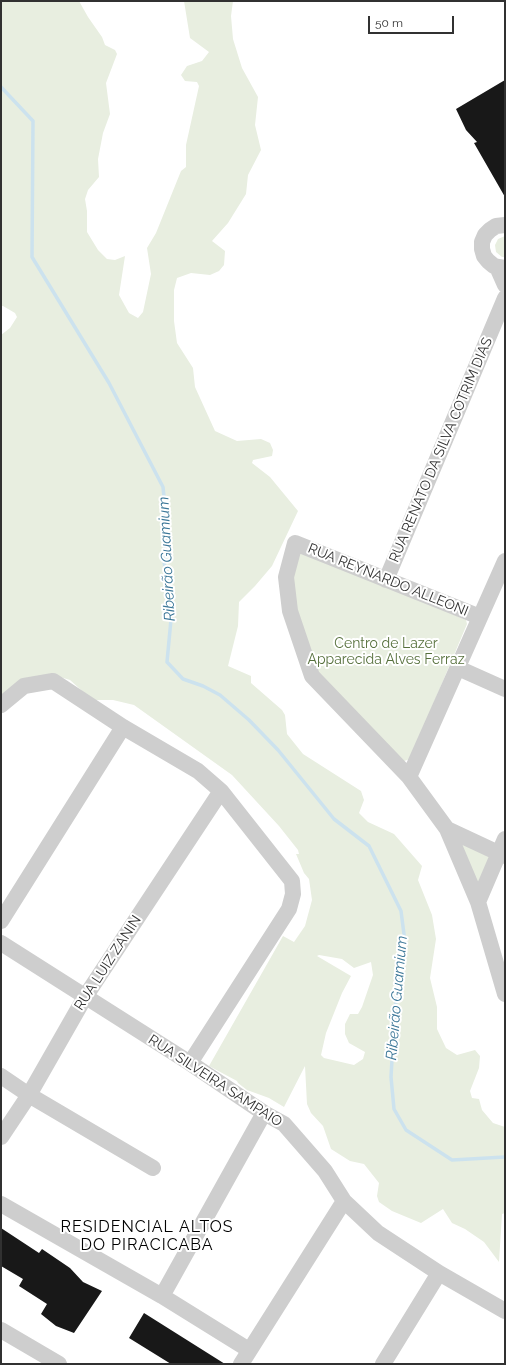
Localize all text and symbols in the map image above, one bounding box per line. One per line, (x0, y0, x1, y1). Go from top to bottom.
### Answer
scale bar (370, 8, 456, 34)
text: 50 m (375, 16, 403, 30)
street label: RUA RENATO DA SILVA COTRIM DIAS (386, 335, 496, 565)
water label: Ribeirão Guamium (155, 496, 179, 622)
street label: RUA REYNARDO ALLEONI (305, 540, 471, 620)
park label: Centro de Lazer Apparecida Alves Ferraz (307, 636, 465, 668)
street label: RUA LUIZ ZANIN (71, 912, 145, 1014)
water label: Ribeirão Guamium (383, 935, 411, 1061)
street label: RUA SILVEIRA SAMPAIO (145, 1031, 285, 1131)
district label: RESIDENCIAL ALTOS DO PIRACICABA (61, 1217, 233, 1255)

